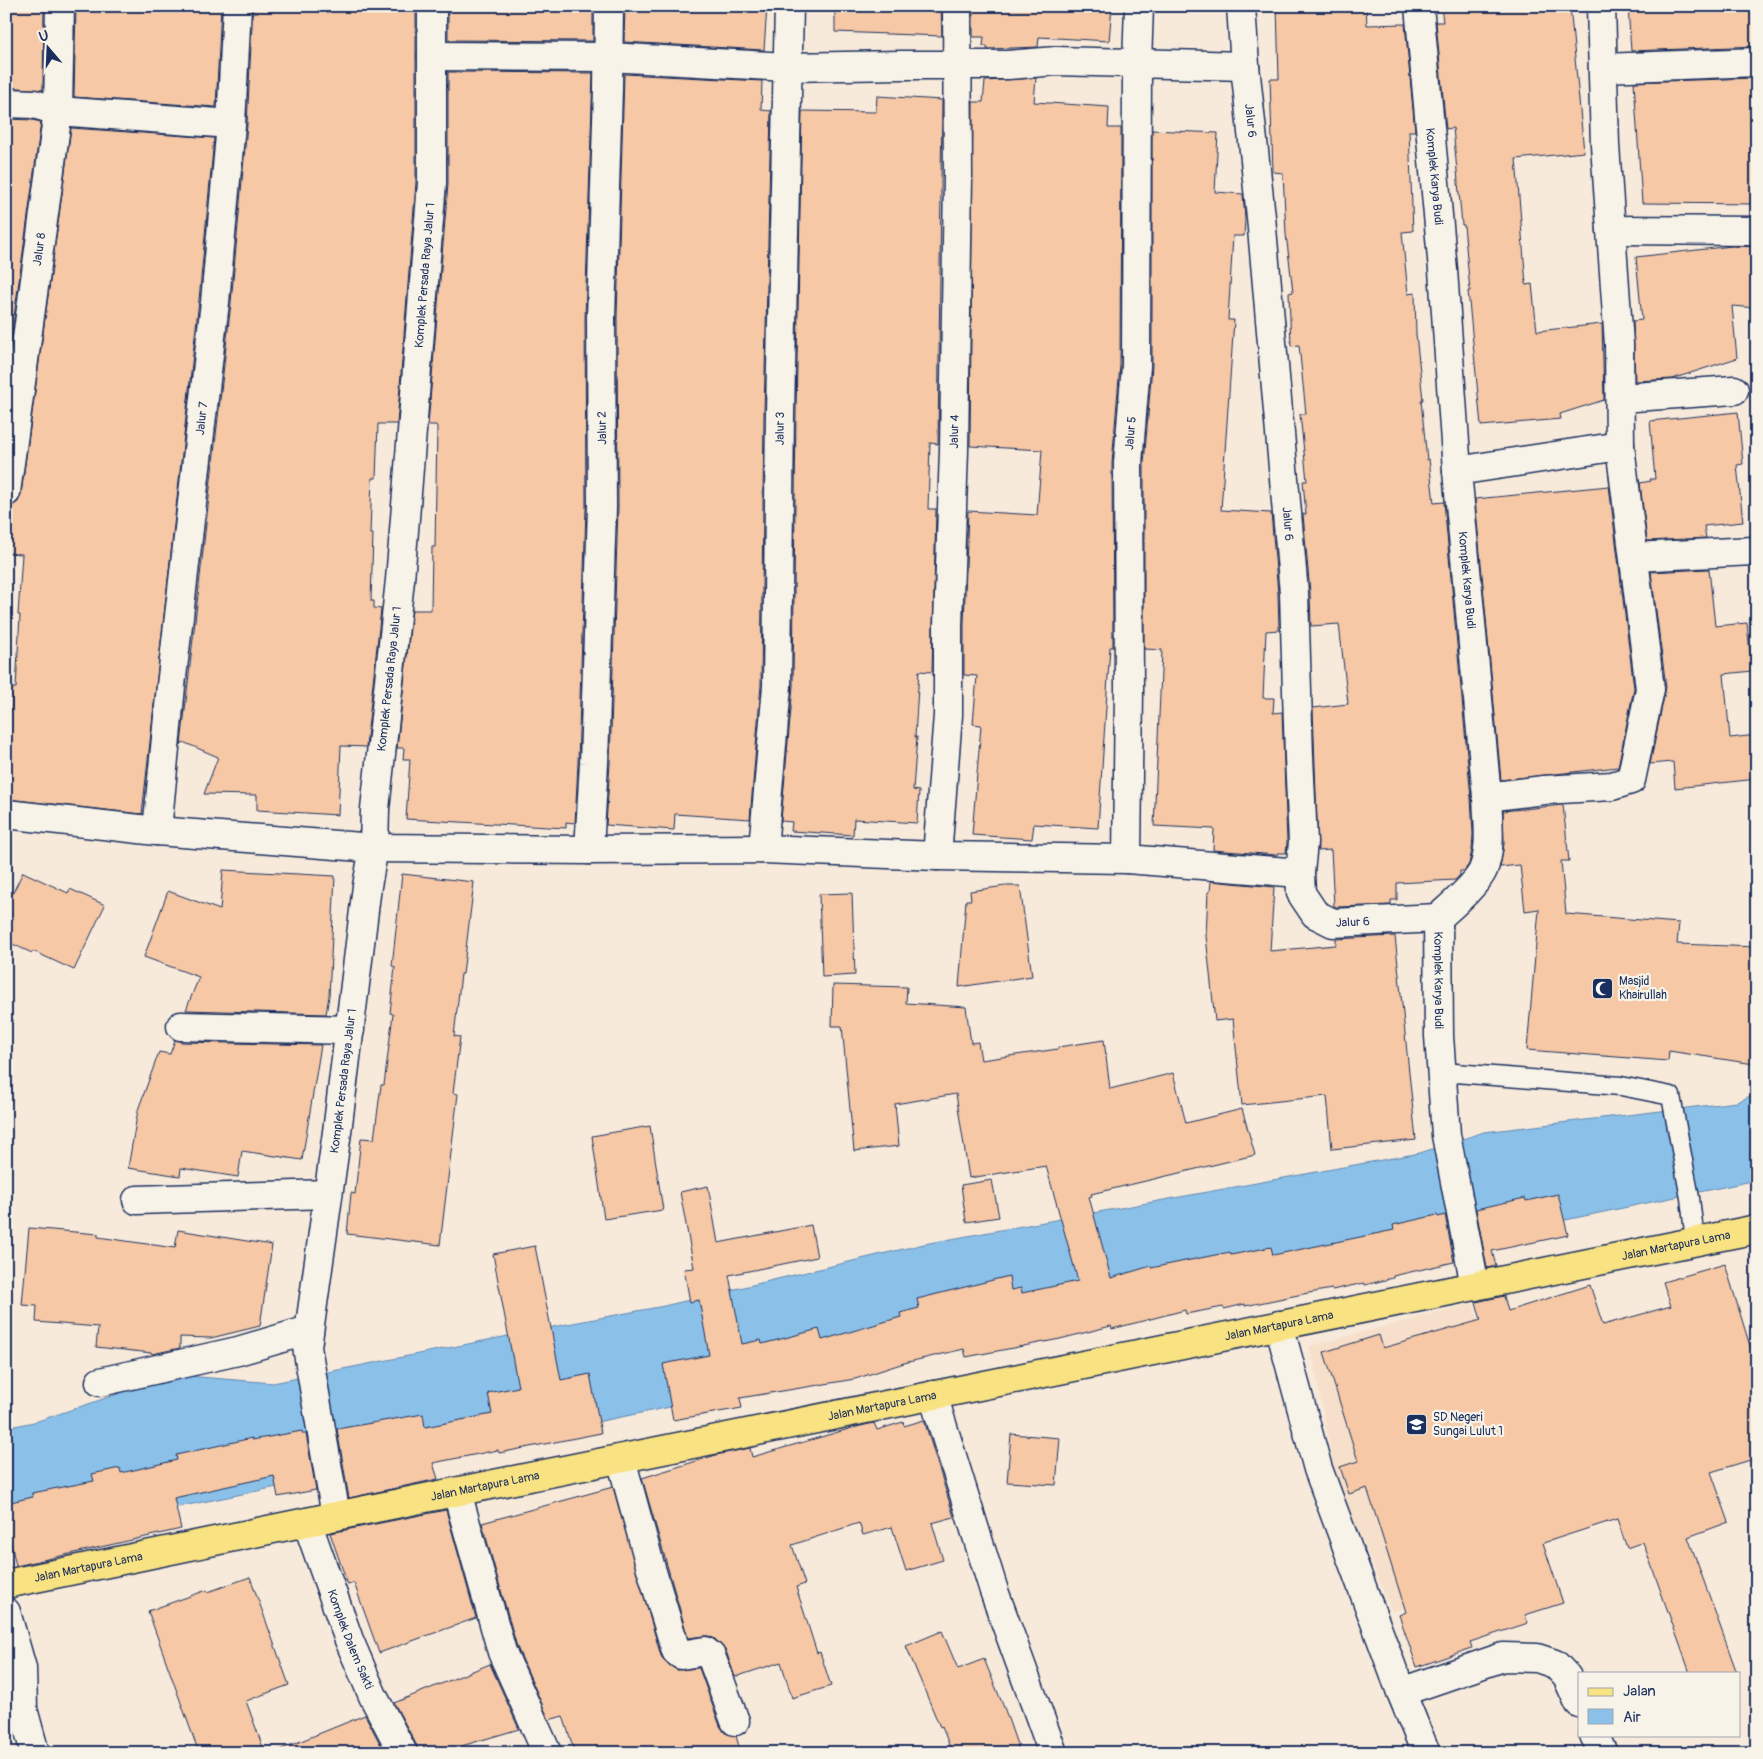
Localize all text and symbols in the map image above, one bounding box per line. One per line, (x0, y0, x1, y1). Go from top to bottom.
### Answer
north arrow (22, 22, 72, 72)
text: U (37, 27, 51, 46)
street label: Jalur 6 (1241, 103, 1260, 138)
street label: Komplek Karya Budi (1422, 127, 1446, 226)
street label: Komplek Persada Raya Jalur 1 (412, 202, 438, 349)
street label: Jalur 8 (30, 232, 49, 267)
street label: Jalur 7 (193, 400, 212, 436)
street label: Jalur 2 (595, 411, 610, 445)
street label: Jalur 3 (773, 411, 788, 446)
street label: Jalur 4 (947, 414, 963, 449)
street label: Jalur 5 (1122, 416, 1140, 451)
street label: Jalur 6 (1278, 506, 1296, 542)
street label: Komplek Karya Budi (1455, 531, 1478, 629)
street label: Komplek Persada Raya Jalur 1 (374, 606, 405, 752)
street label: Jalur 6 (1335, 914, 1370, 931)
street label: Komplek Karya Budi (1430, 931, 1446, 1029)
place label: Masjid Khairullah (1619, 974, 1667, 1003)
mosque icon: Masjid Khairullah (1591, 976, 1615, 1000)
street label: Komplek Persada Raya Jalur 1 (327, 1008, 360, 1154)
street label: Jalan Martapura Lama (1620, 1227, 1732, 1264)
street label: Jalan Martapura Lama (1223, 1308, 1335, 1344)
street label: Jalan Martapura Lama (826, 1388, 938, 1425)
place label: SD Negeri Sungai Lulut 1 (1433, 1410, 1503, 1439)
school or university icon: SD Negeri Sungai Lulut 1 (1405, 1412, 1429, 1436)
street label: Jalan Martapura Lama (429, 1468, 541, 1505)
street label: Jalan Martapura Lama (33, 1549, 144, 1586)
street label: Komplek Dalem Sakti (324, 1588, 376, 1692)
legend (1578, 1672, 1740, 1736)
text: Jalan (1623, 1682, 1656, 1701)
text: Air (1623, 1708, 1641, 1727)

